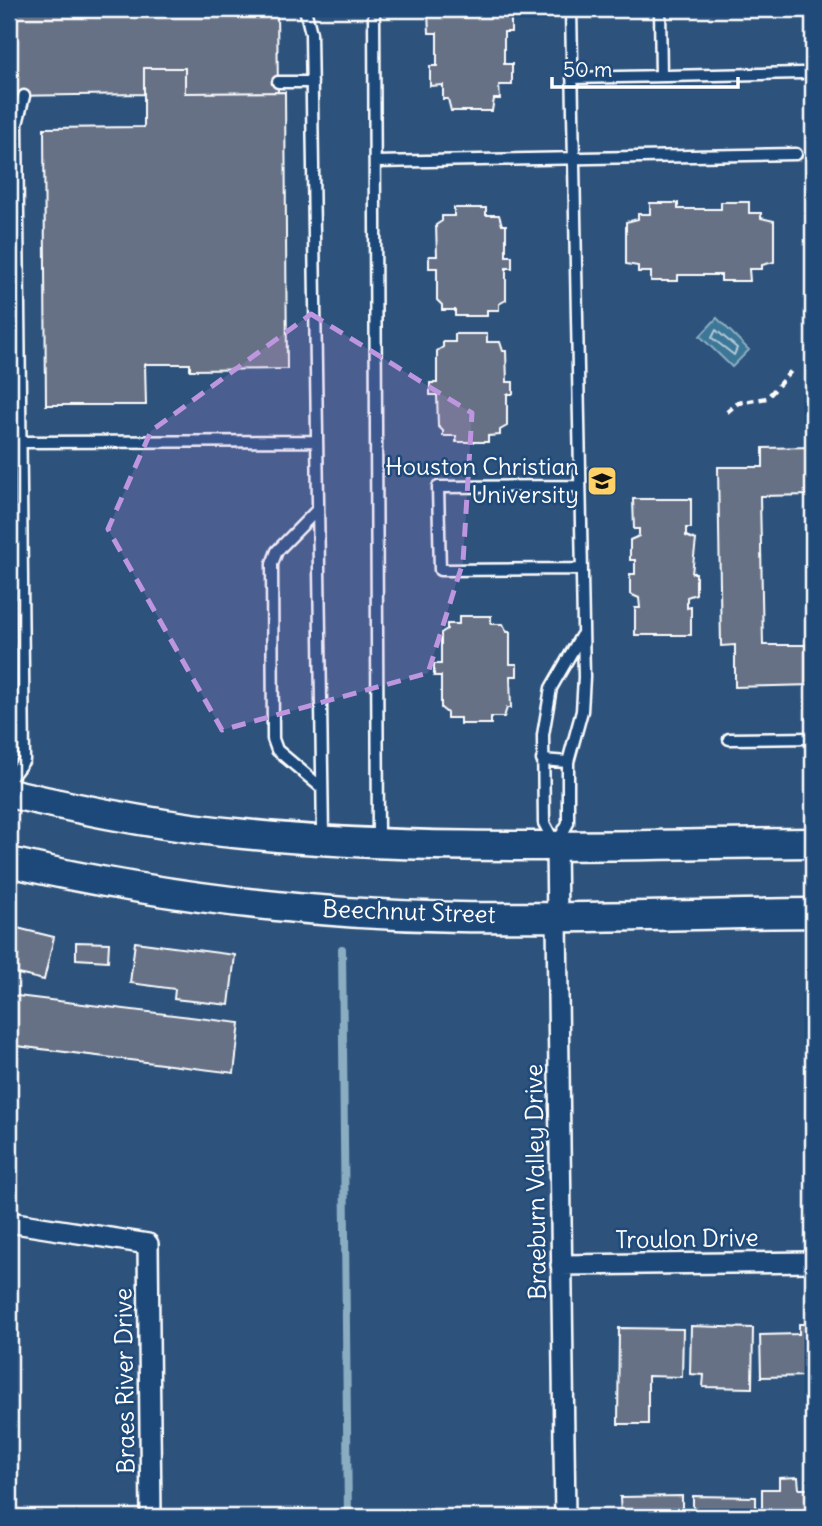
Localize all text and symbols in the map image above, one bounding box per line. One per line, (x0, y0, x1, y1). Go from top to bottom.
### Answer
scale bar (552, 46, 738, 90)
text: 50 m (563, 56, 612, 83)
place label: Houston Christian University (385, 451, 579, 509)
school or university icon: Houston Christian University (585, 464, 619, 498)
street label: Beechnut Street (322, 893, 496, 929)
street label: Braeburn Valley Drive (518, 1064, 552, 1300)
street label: Troulon Drive (615, 1222, 759, 1254)
street label: Braes River Drive (107, 1288, 141, 1474)

